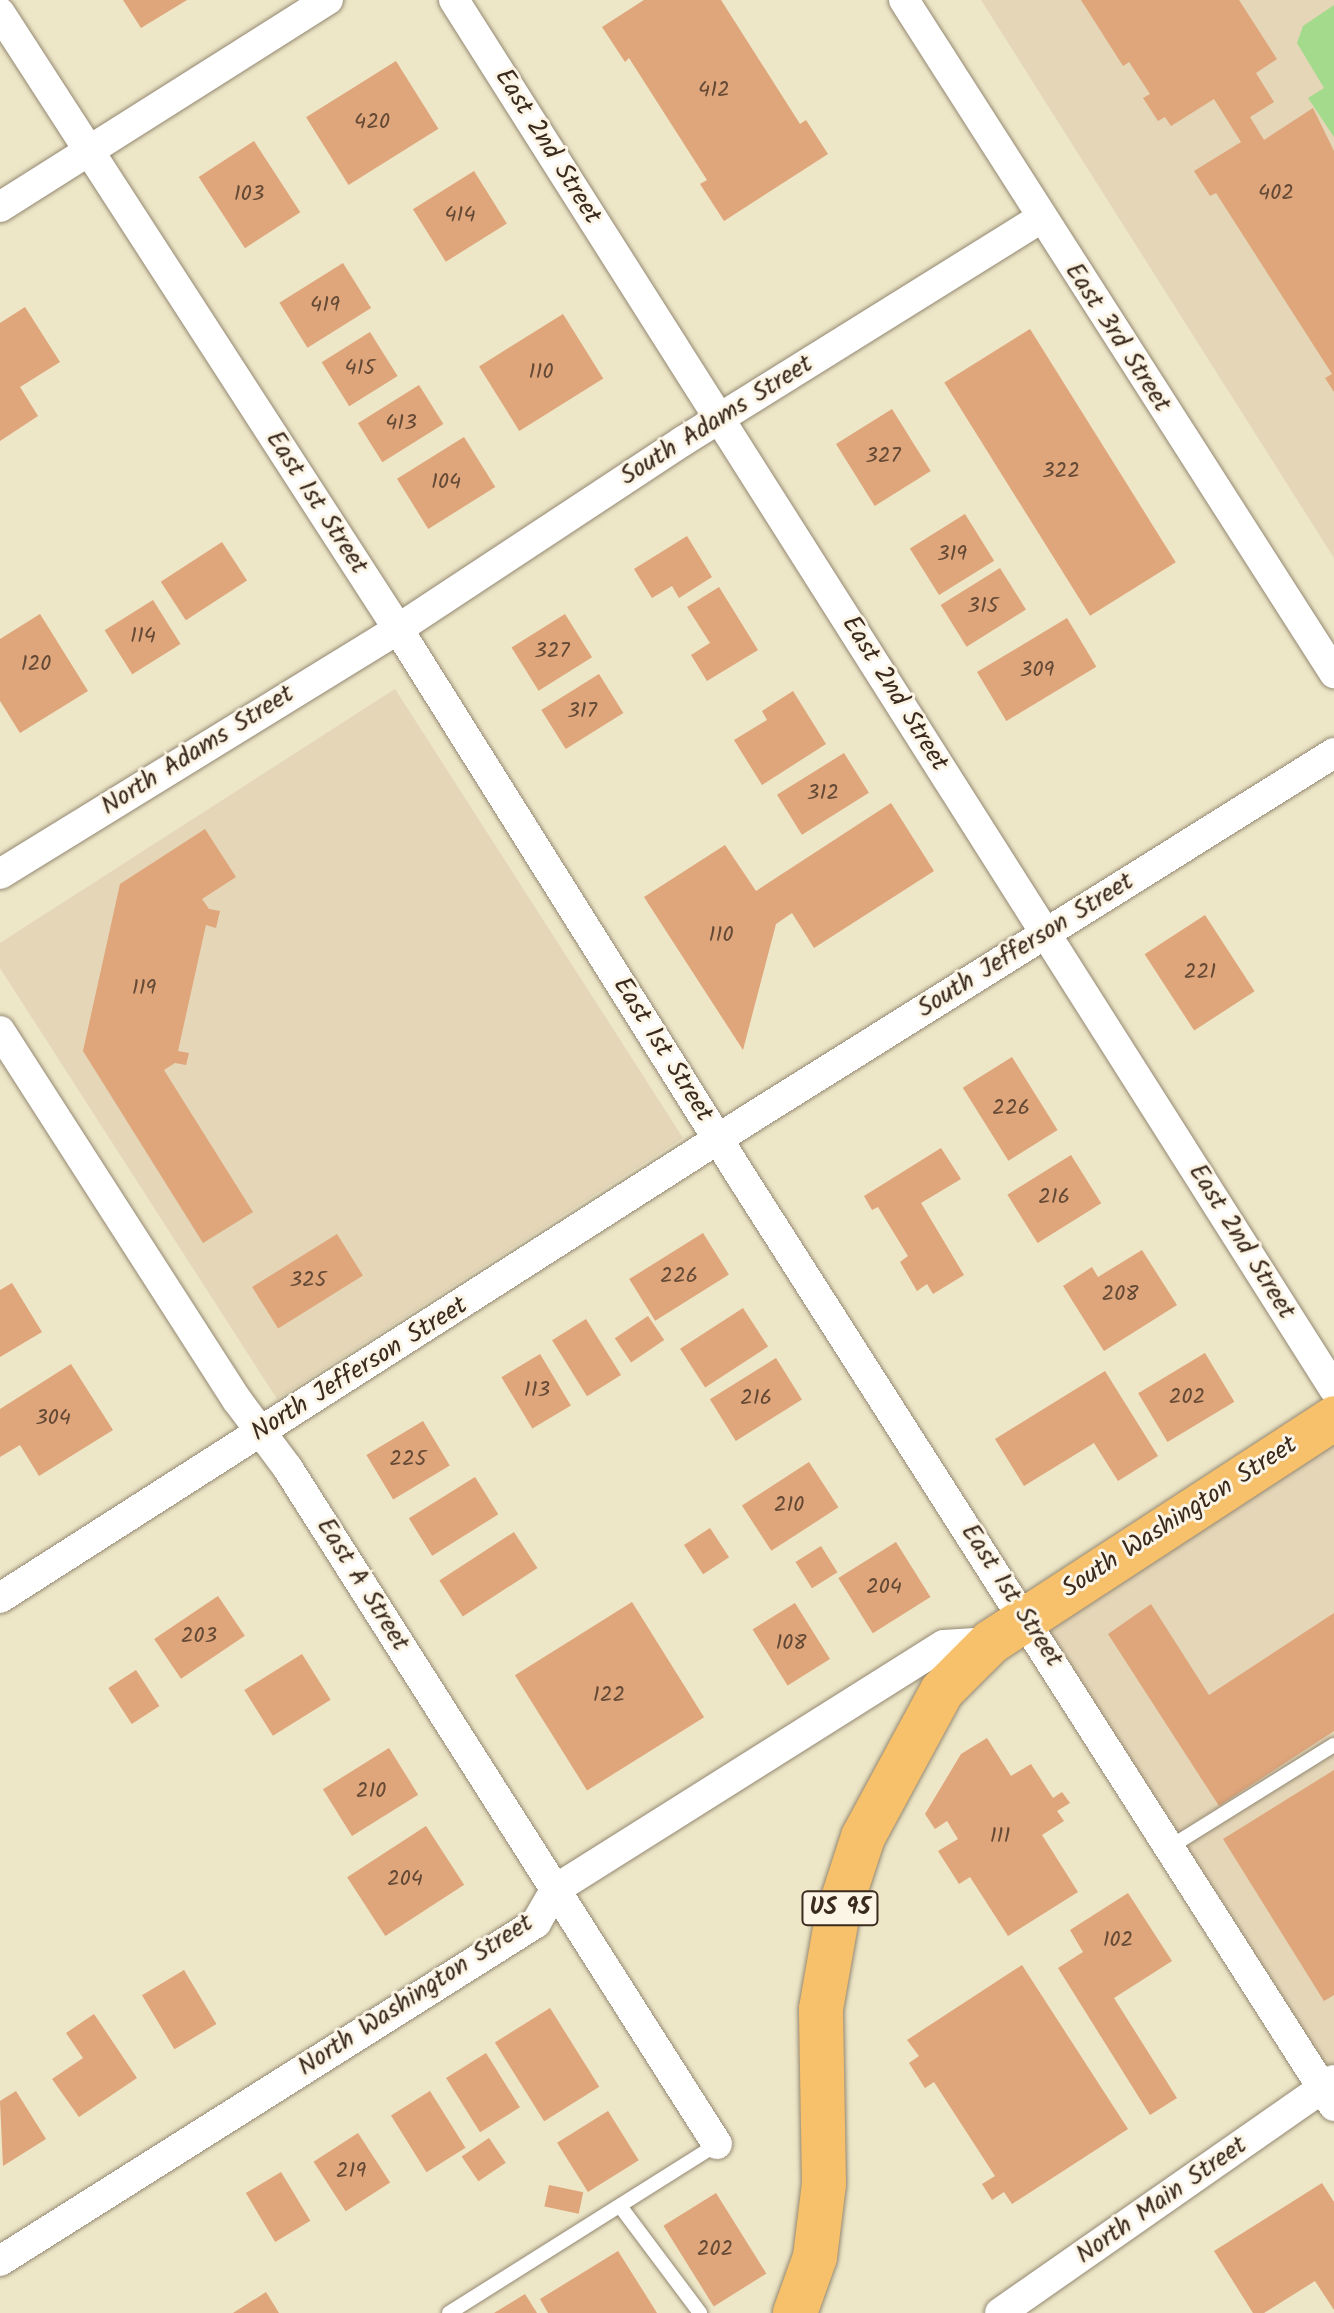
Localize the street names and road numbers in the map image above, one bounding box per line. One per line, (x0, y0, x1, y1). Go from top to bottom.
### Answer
street label: East 2nd Street (487, 64, 607, 230)
street label: East 3rd Street (1057, 257, 1177, 419)
street label: South Adams Street (615, 349, 819, 493)
street label: East 1st Street (258, 425, 374, 581)
street label: East 2nd Street (834, 611, 954, 777)
street label: North Adams Street (96, 679, 300, 823)
street label: South Jefferson Street (912, 867, 1140, 1025)
street label: East 1st Street (605, 972, 719, 1128)
street label: East 2nd Street (1181, 1159, 1301, 1325)
street label: North Jefferson Street (246, 1291, 474, 1449)
street label: South Washington Street (1056, 1430, 1304, 1606)
street label: East A Street (309, 1513, 415, 1657)
street label: East 1st Street (953, 1518, 1069, 1674)
road number: US 95 (800, 1888, 880, 1928)
street label: North Washington Street (292, 1908, 540, 2084)
street label: North Main Street (1071, 2130, 1253, 2272)

